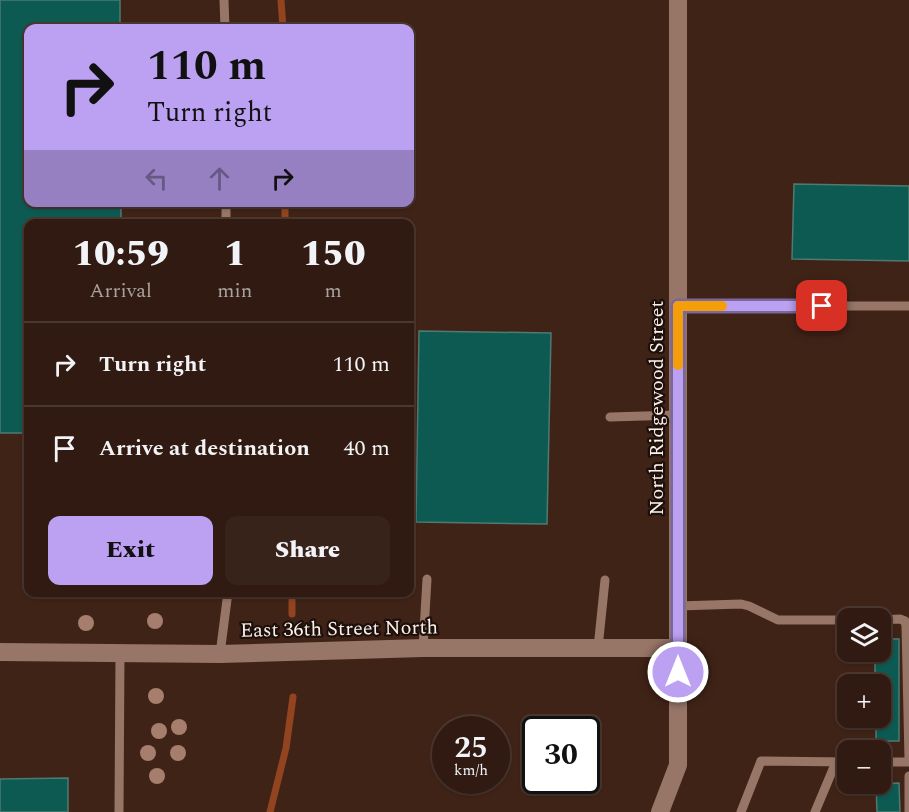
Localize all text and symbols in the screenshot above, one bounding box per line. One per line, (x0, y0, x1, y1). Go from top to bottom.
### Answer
text: 110 m (147, 35, 266, 98)
icon: right (48, 48, 126, 126)
text: Turn right (147, 92, 272, 134)
icon: left (140, 162, 173, 195)
icon: ahead (203, 162, 236, 195)
icon: right (266, 162, 299, 195)
text: 10:59 (72, 227, 169, 282)
text: 1 (224, 227, 246, 282)
text: 150 (301, 227, 366, 282)
text: Arrival (90, 276, 152, 306)
text: min (217, 276, 252, 306)
text: m (325, 276, 342, 306)
pin (796, 280, 847, 331)
icon: arrive (805, 289, 838, 322)
street label: North Ridgewood Street (642, 300, 672, 516)
icon: right (48, 348, 81, 381)
text: Turn right (99, 348, 206, 381)
text: 110 m (333, 348, 390, 381)
icon: arrive (48, 432, 81, 465)
text: Arrive at destination (99, 432, 310, 465)
text: 40 m (344, 432, 390, 465)
button: Exit (48, 516, 213, 585)
button: Share (225, 516, 390, 585)
map controls (837, 608, 891, 794)
button: layers (837, 608, 891, 662)
street label: East 36th Street North (240, 612, 438, 646)
position arrow (646, 640, 710, 704)
button: + (837, 674, 891, 728)
speed limit sign: 30 (522, 716, 600, 794)
text: 25 (454, 725, 488, 771)
button: − (837, 740, 891, 794)
text: km/h (454, 759, 488, 782)

